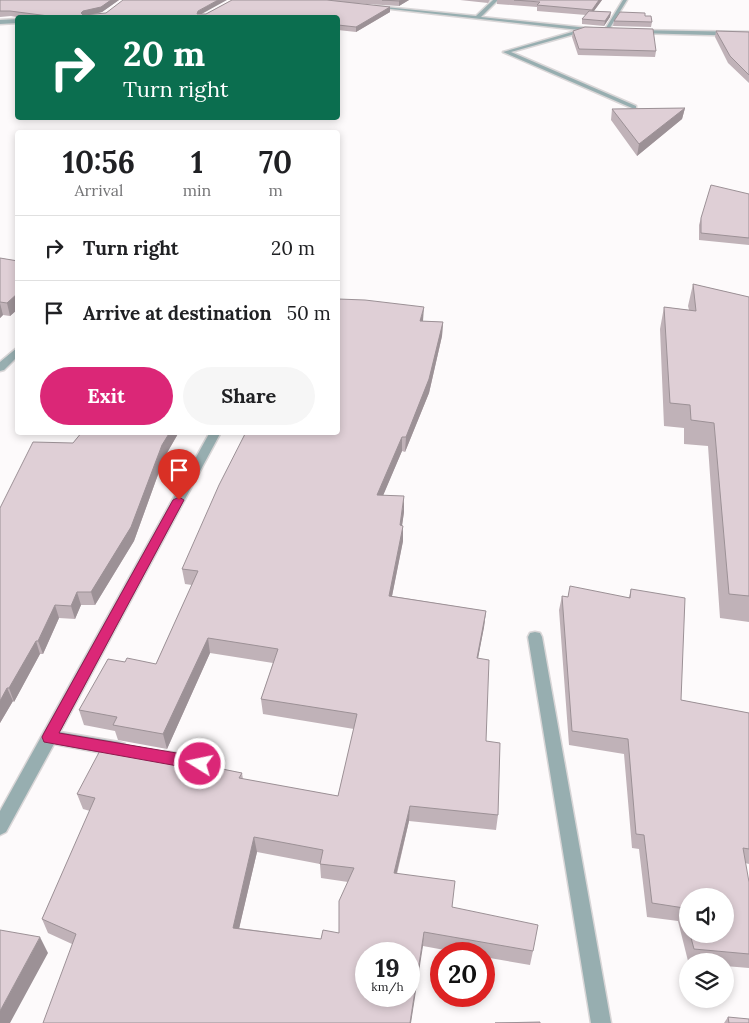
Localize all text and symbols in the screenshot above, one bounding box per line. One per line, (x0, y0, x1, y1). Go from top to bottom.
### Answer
text: 20 m (123, 31, 205, 76)
icon: right (40, 35, 105, 100)
text: Turn right (123, 75, 228, 103)
text: 10:56 (63, 143, 135, 181)
text: 1 (191, 143, 203, 181)
text: 70 (259, 143, 292, 181)
text: Arrival (74, 180, 123, 200)
text: min (183, 180, 211, 200)
text: m (268, 180, 283, 200)
icon: right (40, 234, 68, 262)
text: Turn right (83, 236, 179, 260)
text: 20 m (271, 236, 315, 260)
icon: arrive (40, 299, 68, 327)
text: Arrive at destination (83, 301, 272, 325)
text: 50 m (287, 301, 331, 325)
button: Exit (40, 367, 173, 425)
button: Share (183, 367, 315, 425)
pin (158, 449, 200, 500)
icon: arrive (165, 456, 193, 484)
position arrow (173, 737, 225, 789)
map controls (679, 888, 734, 1008)
button: sound (679, 888, 734, 943)
speed limit sign: 20 (430, 942, 495, 1007)
text: 19 (375, 952, 400, 984)
button: layers (679, 953, 734, 1008)
text: km/h (371, 979, 404, 994)

